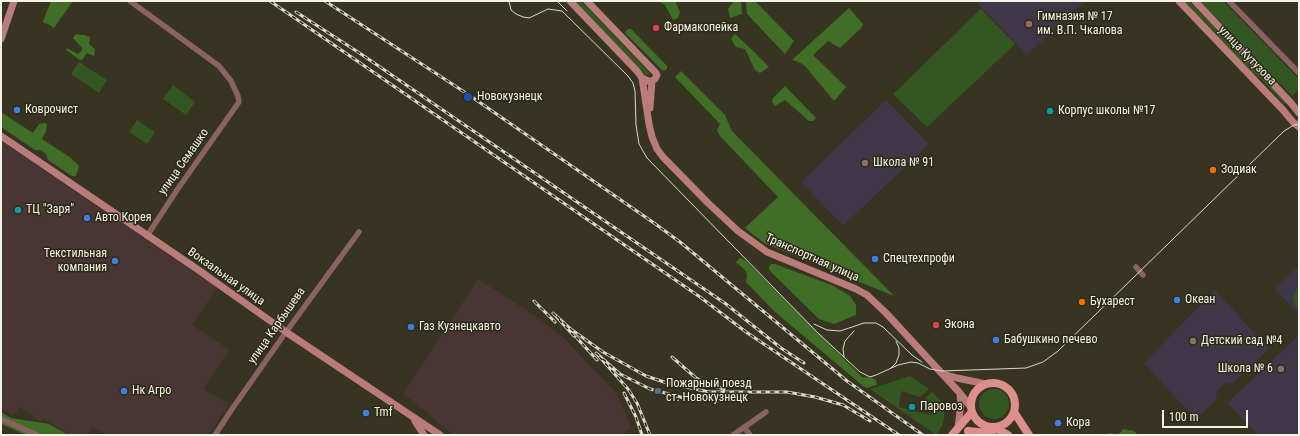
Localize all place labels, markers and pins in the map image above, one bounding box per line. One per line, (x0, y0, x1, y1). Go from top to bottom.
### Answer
place label: Гимназия № 17 им. В.П. Чкалова (1037, 10, 1123, 38)
marker: Гимназия № 17 им. В.П. Чкалова (1024, 19, 1034, 29)
place label: Фармакопейка (664, 21, 738, 35)
marker: Фармакопейка (651, 23, 661, 33)
place label: Новокузнецк (477, 90, 542, 104)
marker: Новокузнецк (462, 91, 474, 103)
place label: Коврочист (25, 103, 78, 117)
place label: Корпус школы №17 (1058, 104, 1155, 118)
marker: Коврочист (12, 105, 22, 115)
marker: Корпус школы №17 (1045, 106, 1055, 116)
place label: Школа № 91 (873, 156, 934, 170)
marker: Школа № 91 (860, 158, 870, 168)
place label: Зодиак (1221, 163, 1257, 177)
marker: Зодиак (1208, 165, 1218, 175)
place label: ТЦ "Заря" (26, 203, 74, 217)
marker: ТЦ "Заря" (13, 205, 23, 215)
place label: Авто Корея (95, 211, 151, 225)
marker: Авто Корея (82, 213, 92, 223)
place label: Текстильная компания (44, 247, 107, 275)
place label: Спецтехпрофи (883, 252, 955, 266)
marker: Спецтехпрофи (870, 254, 880, 264)
marker: Текстильная компания (110, 256, 120, 266)
place label: Океан (1185, 293, 1215, 307)
place label: Бухарест (1090, 295, 1135, 309)
marker: Океан (1172, 295, 1182, 305)
marker: Бухарест (1077, 297, 1087, 307)
place label: Экона (944, 318, 975, 332)
place label: Газ Кузнецкавто (419, 320, 501, 334)
marker: Экона (931, 320, 941, 330)
marker: Газ Кузнецкавто (406, 322, 416, 332)
place label: Бабушкино печево (1004, 333, 1098, 347)
place label: Детский сад №4 (1201, 334, 1282, 348)
marker: Бабушкино печево (991, 335, 1001, 345)
marker: Детский сад №4 (1188, 336, 1198, 346)
place label: Школа № 6 (1218, 362, 1273, 376)
marker: Школа № 6 (1276, 364, 1286, 374)
place label: Пожарный поезд ст. Новокузнецк (666, 377, 752, 405)
place label: Нк Агро (132, 384, 171, 398)
marker: Нк Агро (119, 386, 129, 396)
marker: Пожарный поезд ст. Новокузнецк (653, 386, 663, 396)
place label: Паровоз (920, 400, 963, 414)
marker: Паровоз (907, 402, 917, 412)
place label: Tmf (374, 406, 392, 420)
marker: Tmf (361, 408, 371, 418)
place label: Кора (1066, 416, 1090, 430)
marker: Кора (1053, 418, 1063, 428)

